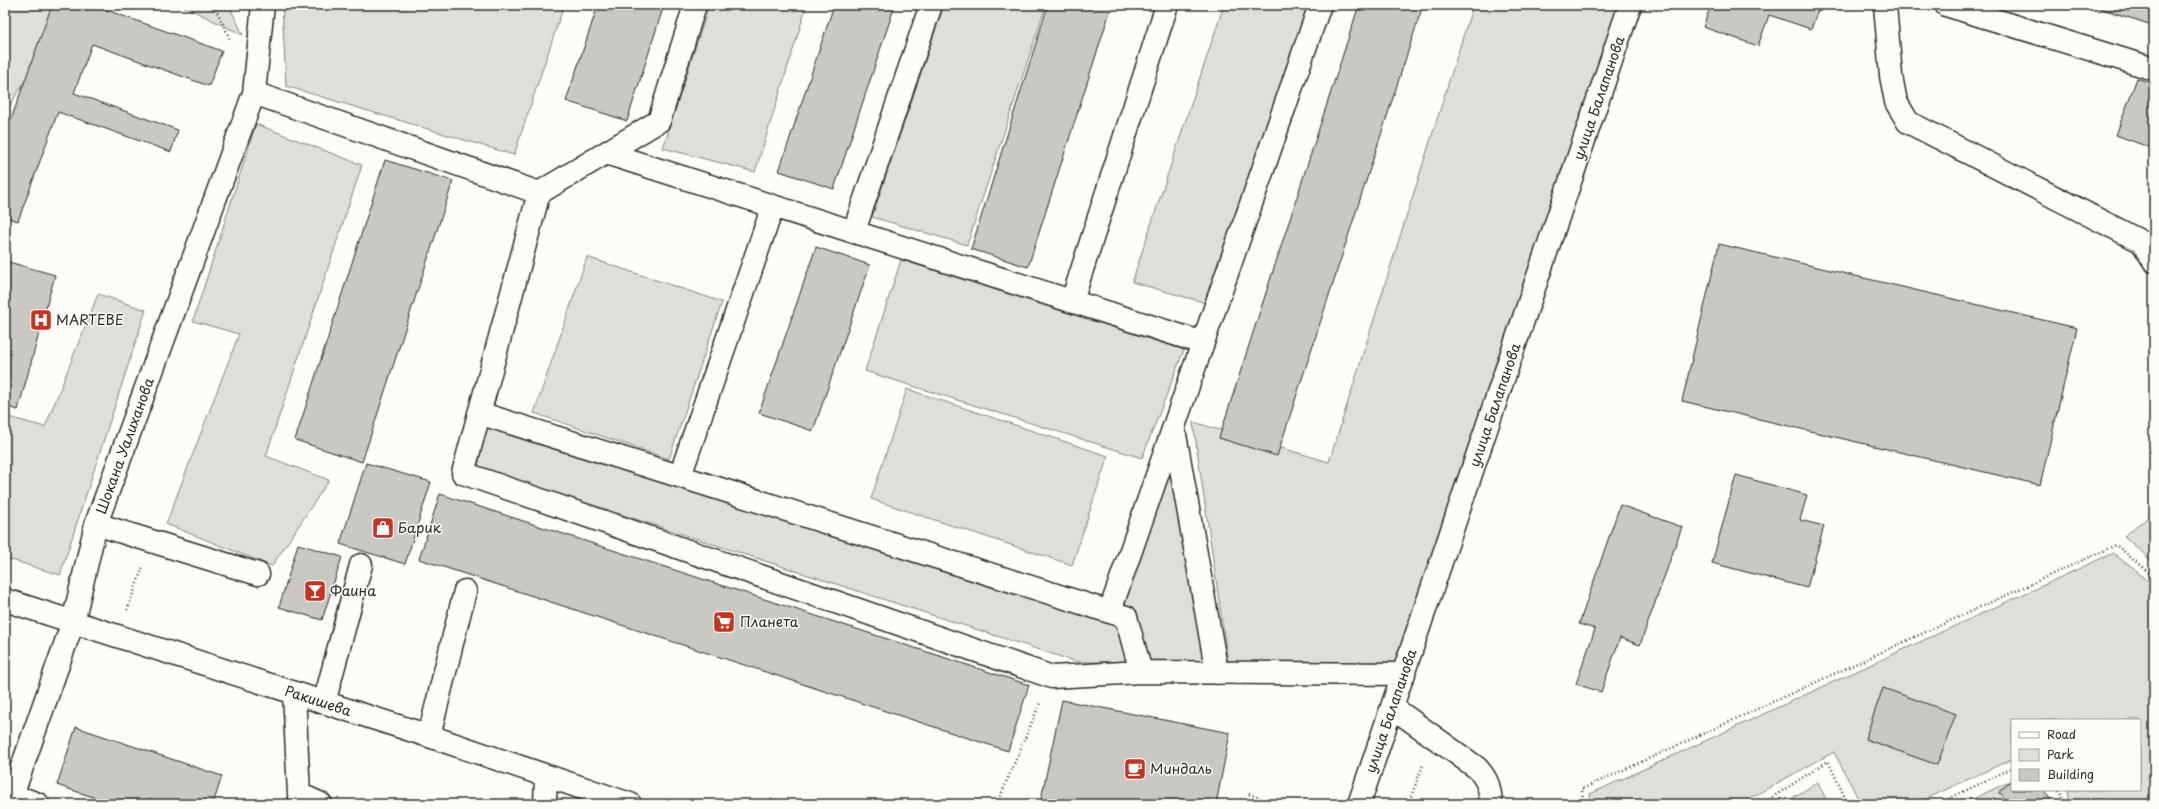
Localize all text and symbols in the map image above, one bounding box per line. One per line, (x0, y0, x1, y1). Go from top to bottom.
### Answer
street label: улица Балапанова (1567, 33, 1630, 163)
hospital icon: MARTEBE (28, 307, 54, 333)
place label: MARTEBE (56, 309, 124, 330)
street label: улица Балапанова (1463, 340, 1526, 470)
street label: Шокана Уалиханова (90, 374, 159, 517)
shop icon: Барик (370, 515, 396, 541)
place label: Барик (398, 517, 442, 538)
bar icon: Фаина (302, 578, 328, 604)
place label: Фаина (330, 580, 376, 601)
supermarket icon: Планета (711, 609, 737, 635)
place label: Планета (740, 611, 799, 632)
street label: улица Балапанова (1359, 646, 1422, 776)
street label: Ракишева (282, 680, 354, 721)
legend (2011, 719, 2141, 791)
text: Road (2047, 725, 2076, 743)
text: Park (2047, 745, 2074, 763)
cafe icon: Миндаль (1122, 756, 1148, 782)
place label: Миндаль (1150, 758, 1212, 779)
text: Building (2047, 765, 2094, 783)

